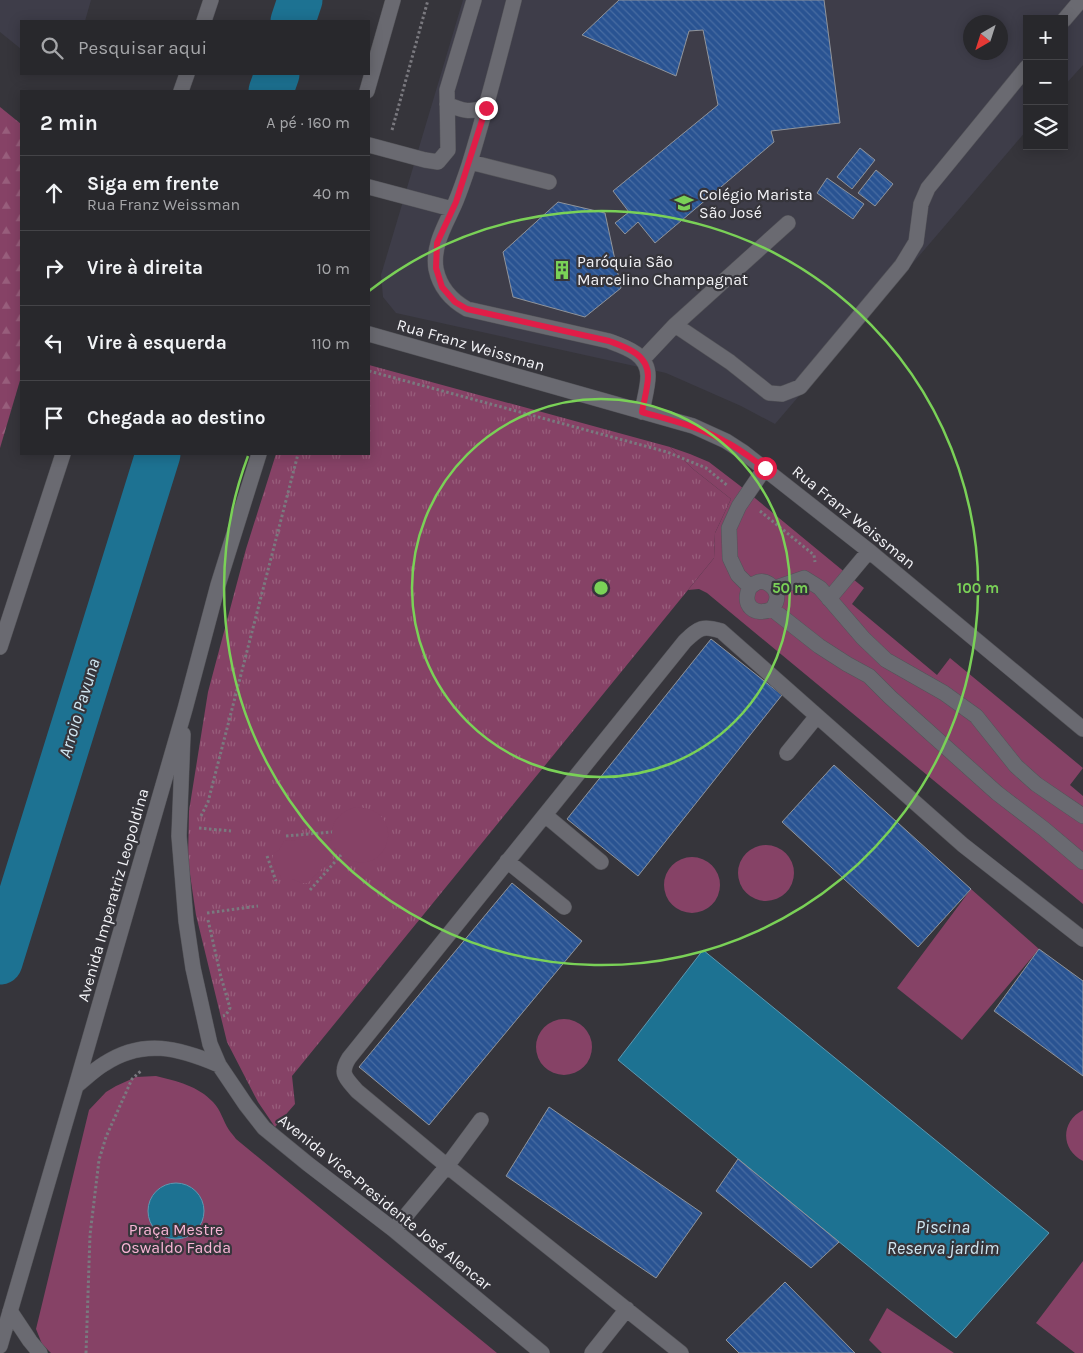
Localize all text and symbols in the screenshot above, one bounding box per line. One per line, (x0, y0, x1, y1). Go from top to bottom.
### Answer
north arrow (963, 15, 1008, 60)
map controls (1023, 15, 1068, 150)
button: + (1023, 15, 1068, 60)
search box (20, 20, 370, 75)
icon: search (38, 34, 66, 62)
text: Pesquisar aqui (78, 37, 207, 59)
button: − (1023, 60, 1068, 105)
route end (475, 97, 498, 120)
button: layers (1023, 105, 1068, 150)
text: 2 min (40, 111, 98, 135)
text: A pé · 160 m (266, 113, 350, 132)
text: Siga em frente (87, 173, 219, 195)
icon: ahead (40, 179, 68, 207)
text: 40 m (313, 184, 350, 203)
place label: Colégio Marista São José (699, 185, 813, 222)
school or university icon: Colégio Marista São José (673, 192, 695, 214)
text: Rua Franz Weissman (87, 195, 240, 214)
place label: Paróquia São Marcelino Champagnat (577, 252, 748, 289)
icon: right (40, 254, 68, 282)
text: Vire à direita (87, 257, 203, 279)
text: 10 m (316, 259, 350, 278)
building icon: Paróquia São Marcelino Champagnat (551, 259, 573, 281)
street label: Rua Franz Weissman (395, 315, 547, 375)
icon: left (40, 329, 68, 357)
text: Vire à esquerda (87, 332, 227, 354)
text: 110 m (311, 334, 350, 353)
icon: arrive (40, 404, 68, 432)
text: Chegada ao destino (87, 407, 265, 429)
route start (754, 457, 777, 480)
street label: Rua Franz Weissman (789, 461, 919, 573)
centre of rings (592, 579, 610, 597)
text: 50 m (772, 579, 808, 597)
text: 100 m (957, 579, 999, 597)
water label: Arroio Pavuna (53, 656, 105, 760)
street label: Avenida Imperatriz Leopoldina (73, 786, 153, 1004)
street label: Avenida Vice-Presidente José Alencar (275, 1110, 496, 1294)
water label: Piscina Reserva jardim (887, 1216, 999, 1259)
park label: Praça Mestre Oswaldo Fadda (121, 1220, 231, 1257)

